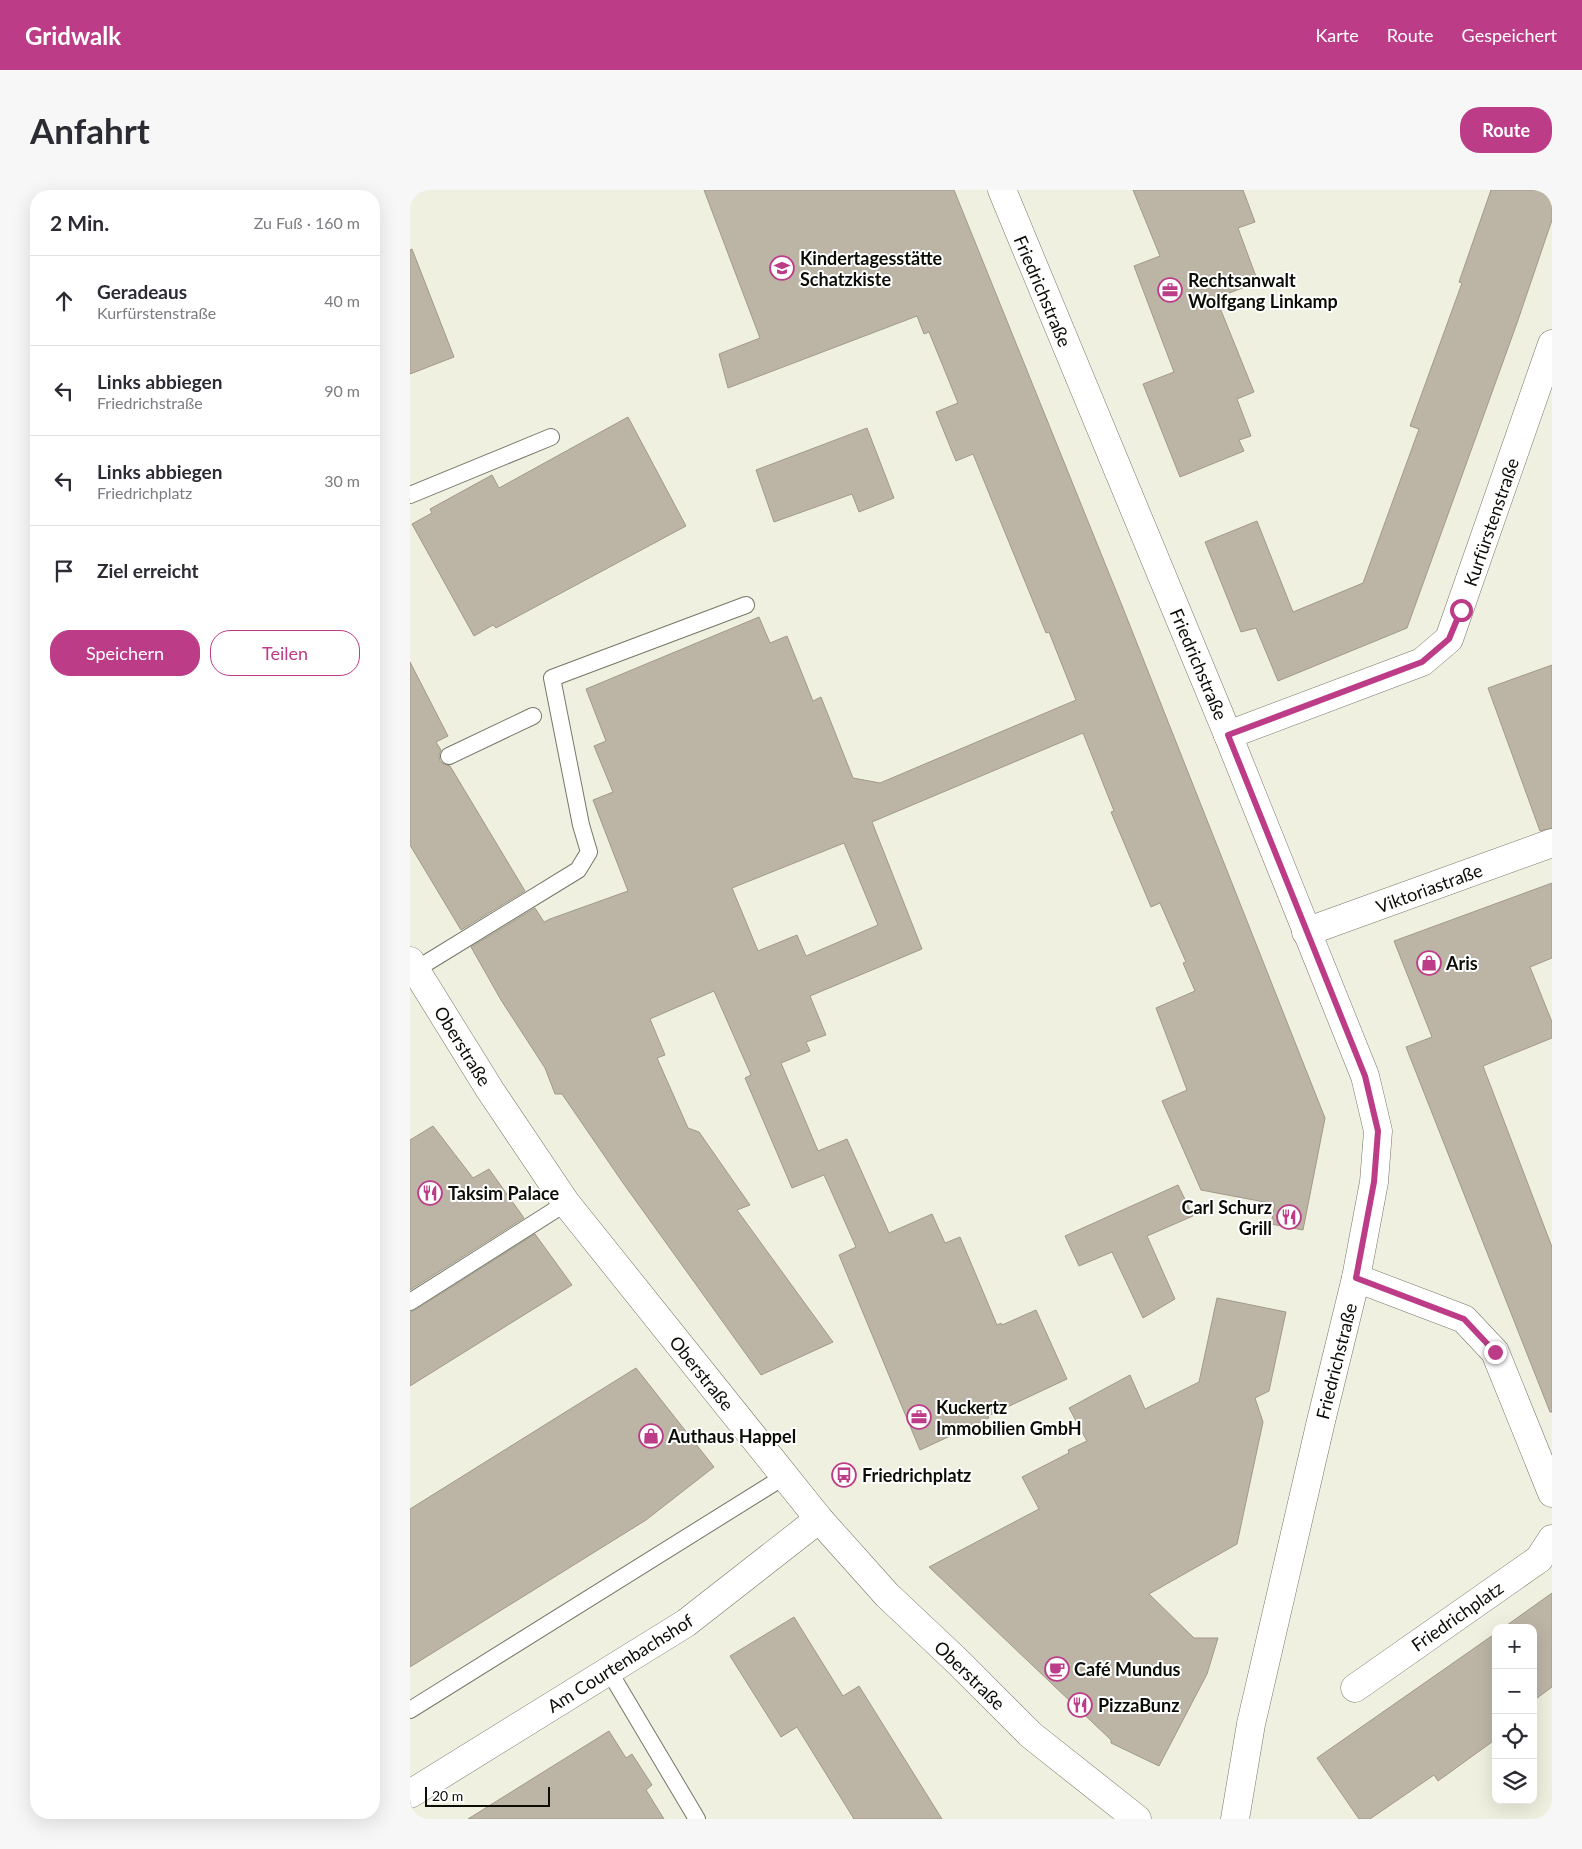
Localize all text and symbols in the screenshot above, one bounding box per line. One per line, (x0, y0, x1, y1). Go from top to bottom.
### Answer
text: Gridwalk (25, 21, 121, 50)
text: Karte (1315, 24, 1359, 46)
text: Route (1387, 24, 1434, 46)
text: Gespeichert (1462, 24, 1557, 46)
button: Route (1460, 107, 1552, 153)
text: Anfahrt (30, 109, 150, 151)
text: 2 Min. (50, 210, 109, 235)
text: Zu Fuß · 160 m (254, 213, 360, 232)
street label: Friedrichstraße (1010, 232, 1076, 350)
place label: Kindertagesstätte Schatzkiste (800, 247, 942, 290)
school or university icon: Kindertagesstätte Schatzkiste (769, 255, 795, 281)
place label: Rechtsanwalt Wolfgang Linkamp (1188, 269, 1338, 312)
office icon: Rechtsanwalt Wolfgang Linkamp (1157, 277, 1183, 303)
text: Geradeaus (97, 280, 187, 303)
icon: ahead (50, 287, 78, 315)
text: 40 m (324, 291, 360, 310)
text: Kurfürstenstraße (97, 303, 216, 322)
text: Links abbiegen (97, 370, 222, 393)
icon: left (50, 377, 78, 405)
text: 90 m (324, 381, 360, 400)
text: Friedrichstraße (97, 393, 203, 412)
street label: Kurfürstenstraße (1459, 455, 1523, 589)
text: Links abbiegen (97, 460, 222, 483)
icon: left (50, 467, 78, 495)
text: 30 m (324, 471, 360, 490)
text: Friedrichplatz (97, 483, 192, 502)
icon: arrive (50, 557, 78, 585)
text: Ziel erreicht (97, 559, 199, 582)
route start (1450, 599, 1473, 622)
street label: Friedrichstraße (1166, 605, 1232, 723)
button: Speichern (50, 630, 200, 676)
button: Teilen (210, 630, 360, 676)
street label: Viktoriastraße (1373, 859, 1485, 917)
shop icon: Aris (1416, 950, 1442, 976)
place label: Aris (1445, 952, 1478, 974)
street label: Oberstraße (430, 1002, 496, 1090)
restaurant icon: Taksim Palace (417, 1180, 443, 1206)
place label: Taksim Palace (448, 1182, 560, 1204)
place label: Carl Schurz Grill (1182, 1196, 1272, 1239)
restaurant icon: Carl Schurz Grill (1276, 1204, 1302, 1230)
street label: Friedrichstraße (1311, 1301, 1361, 1421)
street label: Oberstraße (665, 1331, 739, 1415)
route end (1484, 1341, 1507, 1364)
place label: Kuckertz Immobilien GmbH (936, 1396, 1082, 1439)
office icon: Kuckertz Immobilien GmbH (906, 1404, 932, 1430)
shop icon: Authaus Happel (638, 1423, 664, 1449)
place label: Authaus Happel (667, 1425, 796, 1447)
bus stop icon: Friedrichplatz (831, 1462, 857, 1488)
place label: Friedrichplatz (862, 1464, 971, 1486)
street label: Friedrichplatz (1407, 1576, 1507, 1656)
street label: Am Courtenbachshof (543, 1609, 698, 1717)
map controls (1492, 1624, 1537, 1804)
button: + (1492, 1624, 1537, 1669)
street label: Oberstraße (930, 1636, 1010, 1714)
cafe icon: Café Mundus (1044, 1656, 1070, 1682)
place label: Café Mundus (1074, 1658, 1181, 1680)
button: − (1492, 1669, 1537, 1714)
restaurant icon: PizzaBunz (1067, 1692, 1093, 1718)
place label: PizzaBunz (1098, 1694, 1179, 1716)
button: locate (1492, 1714, 1537, 1759)
button: layers (1492, 1759, 1537, 1804)
scale bar (425, 1784, 550, 1807)
text: 20 m (432, 1787, 463, 1804)

